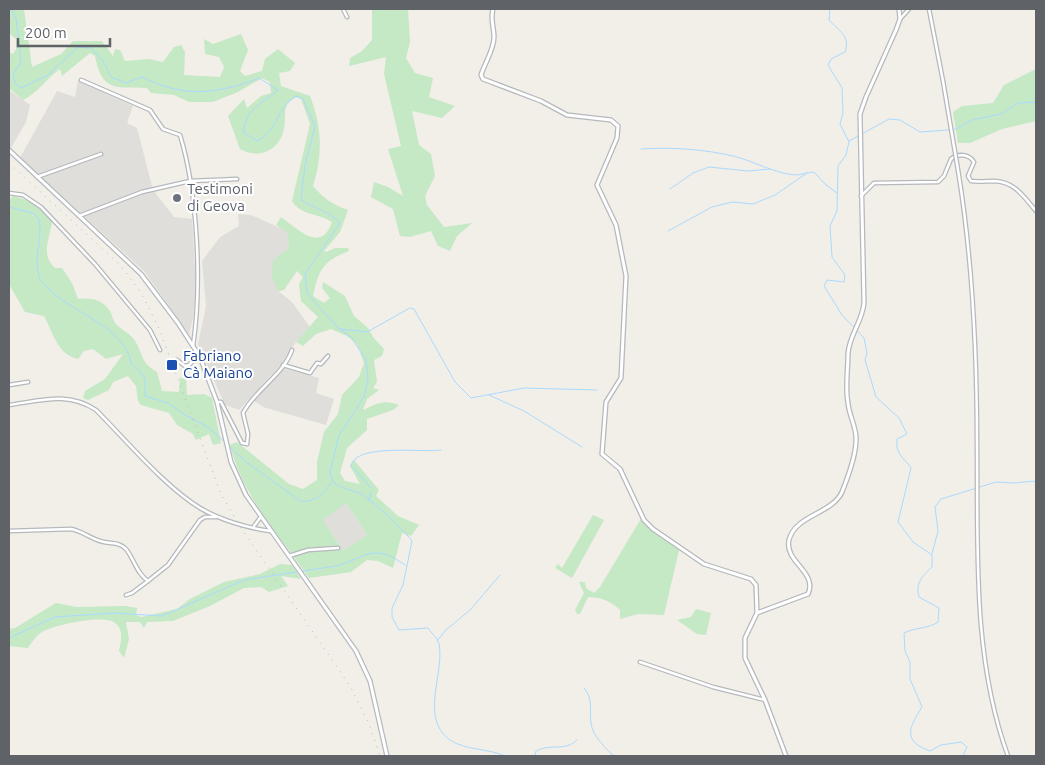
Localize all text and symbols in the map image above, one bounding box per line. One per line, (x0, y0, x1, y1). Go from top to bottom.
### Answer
scale bar (18, 15, 110, 47)
text: 200 m (25, 24, 67, 41)
place label: Testimoni di Geova (187, 180, 253, 214)
marker: Testimoni di Geova (171, 192, 183, 204)
place label: Fabriano Cà Maiano (183, 347, 253, 381)
marker: Fabriano Cà Maiano (165, 358, 179, 372)

